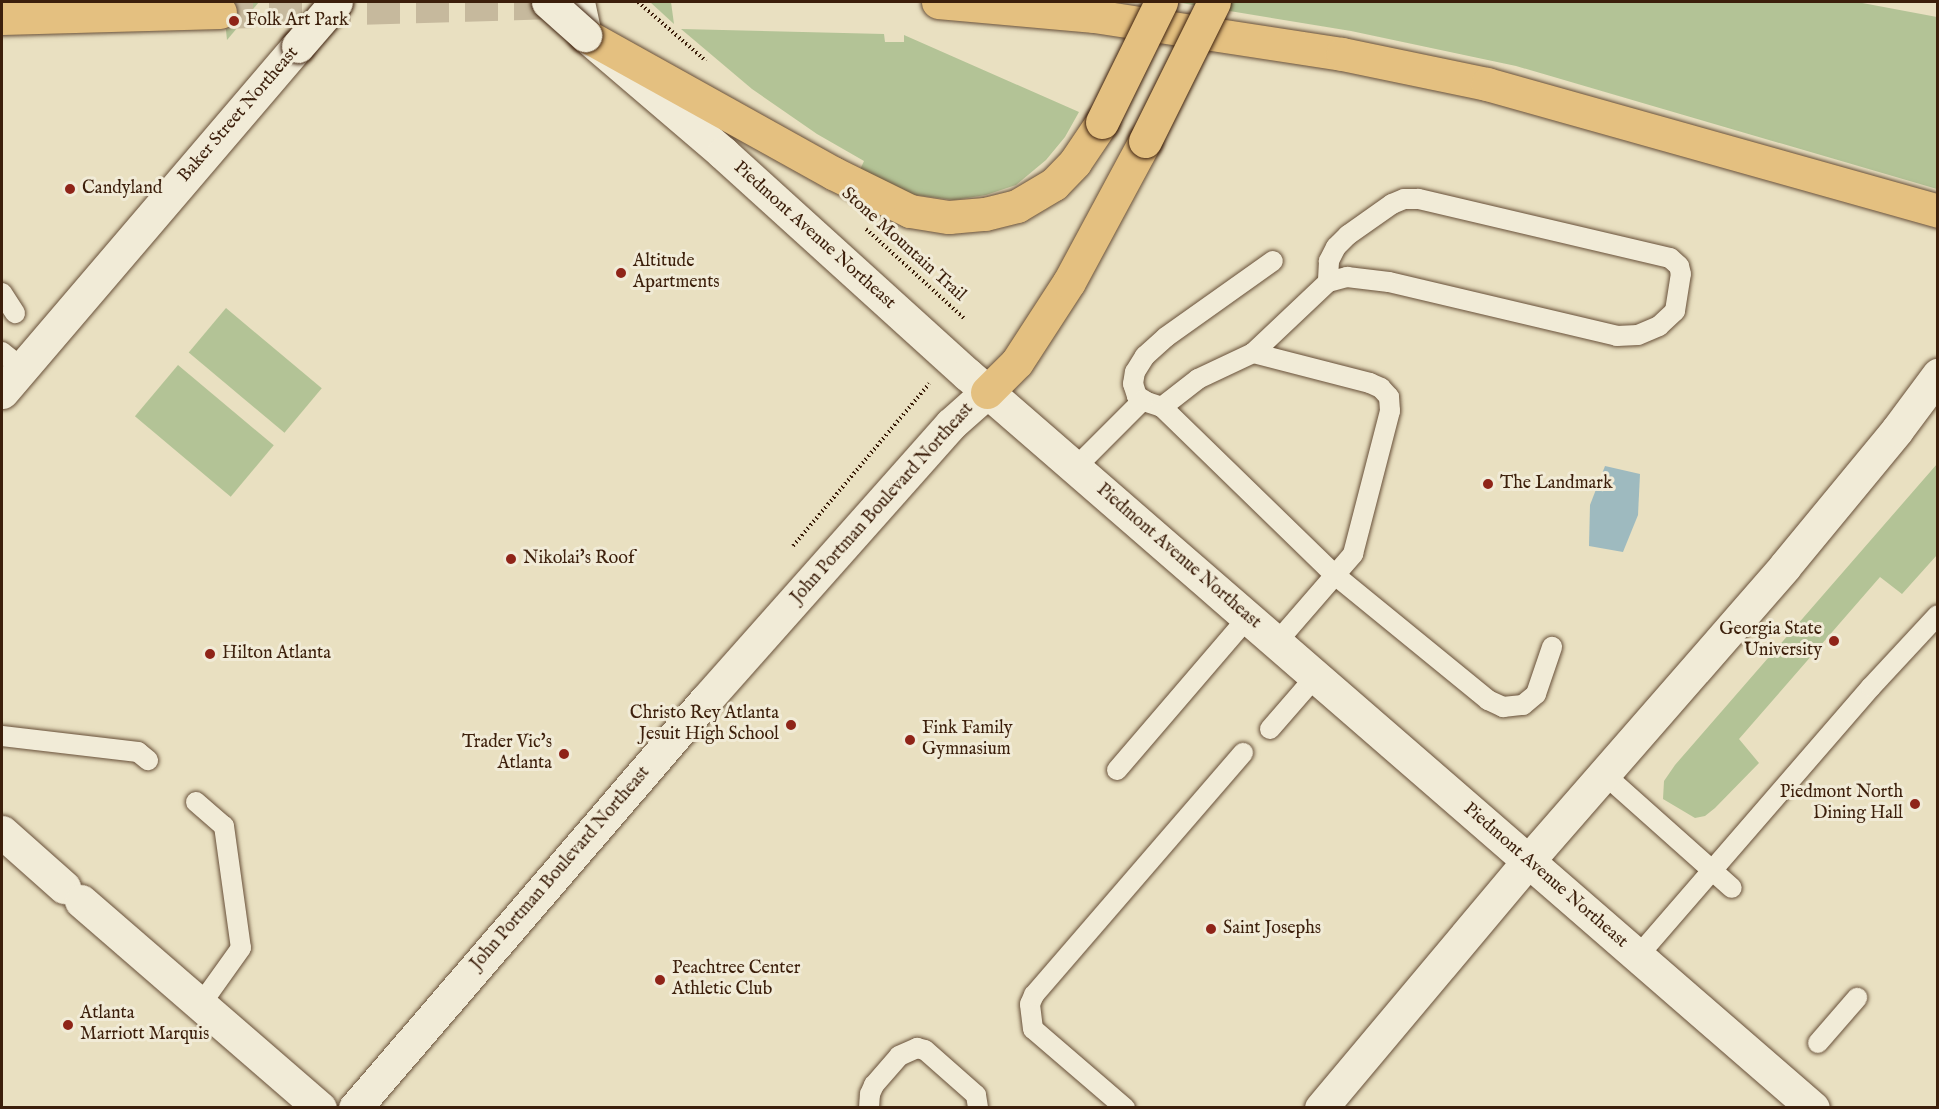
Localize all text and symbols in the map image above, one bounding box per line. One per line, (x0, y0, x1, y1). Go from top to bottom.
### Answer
place label: Folk Art Park (246, 10, 349, 32)
marker: Folk Art Park (227, 14, 241, 28)
street label: Baker Street Northeast (174, 43, 304, 187)
street label: Piedmont Avenue Northeast (729, 158, 899, 314)
place label: Candyland (82, 178, 162, 200)
marker: Candyland (63, 182, 77, 196)
street label: Stone Mountain Trail (836, 183, 970, 307)
place label: Altitude Apartments (633, 252, 720, 294)
marker: Altitude Apartments (614, 266, 628, 280)
street label: John Portman Boulevard Northeast (787, 399, 979, 609)
place label: The Landmark (1500, 473, 1613, 495)
marker: The Landmark (1481, 477, 1495, 491)
street label: Piedmont Avenue Northeast (1091, 480, 1265, 634)
place label: Nikolai's Roof (523, 548, 634, 570)
marker: Nikolai's Roof (504, 552, 518, 566)
place label: Georgia State University (1719, 620, 1822, 662)
marker: Georgia State University (1827, 634, 1841, 648)
place label: Hilton Atlanta (222, 643, 331, 665)
marker: Hilton Atlanta (203, 647, 217, 661)
place label: Christo Rey Atlanta Jesuit High School (630, 704, 779, 746)
marker: Christo Rey Atlanta Jesuit High School (784, 718, 798, 732)
place label: Fink Family Gymnasium (922, 719, 1013, 762)
place label: Trader Vic's Atlanta (462, 733, 552, 776)
marker: Fink Family Gymnasium (903, 733, 917, 747)
marker: Trader Vic's Atlanta (557, 747, 571, 761)
street label: John Portman Boulevard Northeast (467, 763, 655, 975)
place label: Piedmont North Dining Hall (1780, 783, 1903, 826)
marker: Piedmont North Dining Hall (1908, 797, 1922, 811)
street label: Piedmont Avenue Northeast (1458, 799, 1632, 953)
place label: Saint Josephs (1223, 918, 1321, 940)
marker: Saint Josephs (1204, 922, 1218, 936)
place label: Peachtree Center Athletic Club (672, 959, 800, 1002)
marker: Peachtree Center Athletic Club (653, 973, 667, 987)
place label: Atlanta Marriott Marquis (80, 1004, 209, 1046)
marker: Atlanta Marriott Marquis (61, 1018, 75, 1032)

